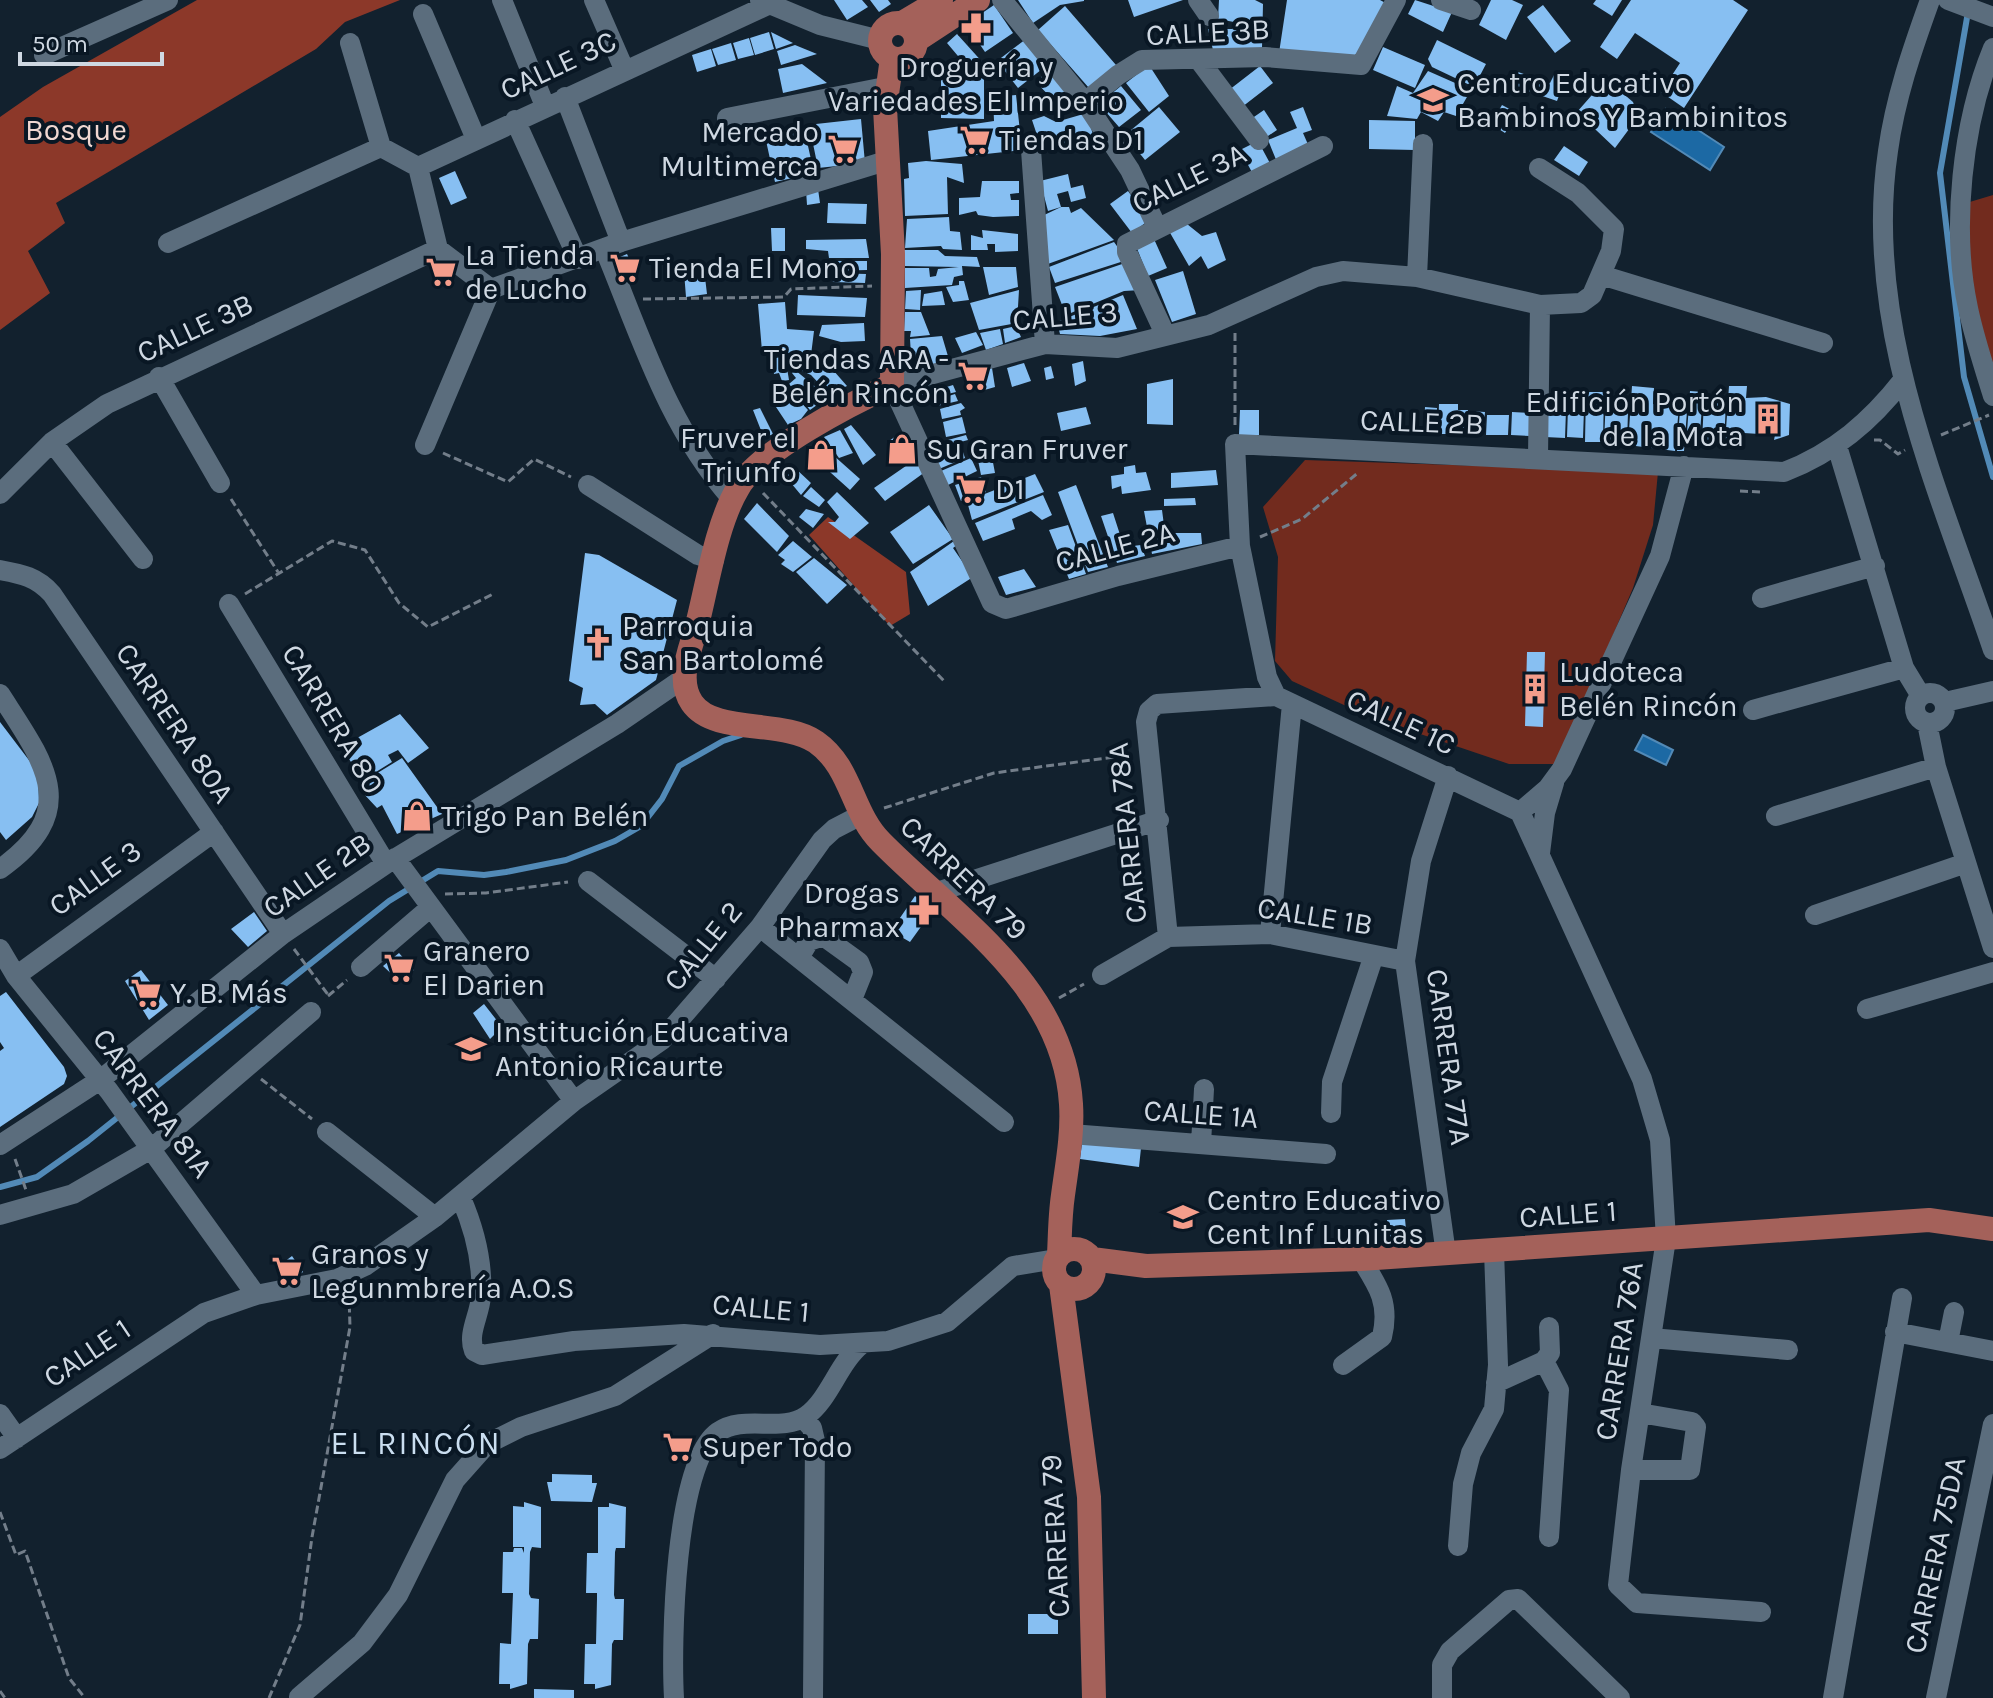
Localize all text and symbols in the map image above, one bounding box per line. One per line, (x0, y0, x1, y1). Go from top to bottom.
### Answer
pharmacy icon: Droguería y Variedades El Imperio (959, 11, 993, 45)
street label: CALLE 3B (1145, 11, 1271, 53)
scale bar (20, 16, 162, 66)
street label: CALLE 3C (494, 23, 622, 107)
text: 50 m (32, 30, 88, 58)
place label: Droguería y Variedades El Imperio (828, 49, 1124, 119)
place label: Centro Educativo Bambinos Y Bambinitos (1457, 65, 1788, 135)
school or university icon: Centro Educativo Bambinos Y Bambinitos (1416, 83, 1450, 117)
park label: Bosque (25, 112, 127, 148)
place label: Mercado Multimerca (660, 114, 819, 184)
place label: Tiendas D1 (999, 122, 1143, 158)
supermarket icon: Tiendas D1 (958, 123, 992, 157)
supermarket icon: Mercado Multimerca (826, 132, 860, 166)
street label: CALLE 3A (1126, 135, 1252, 221)
place label: La Tienda de Lucho (465, 237, 594, 307)
place label: Tienda El Mono (649, 250, 857, 286)
supermarket icon: Tienda El Mono (608, 251, 642, 285)
supermarket icon: La Tienda de Lucho (424, 255, 458, 289)
street label: CALLE 3B (131, 285, 259, 371)
street label: CALLE 3 (1011, 293, 1119, 339)
place label: Tiendas ARA - Belén Rincón (764, 341, 949, 411)
supermarket icon: Tiendas ARA - Belén Rincón (956, 359, 990, 393)
place label: Edifición Portón de la Mota (1526, 384, 1744, 454)
street label: CALLE 2B (1360, 402, 1484, 442)
building icon: Edifición Portón de la Mota (1751, 402, 1785, 436)
place label: Fruver el Triunfo (680, 420, 797, 490)
place label: Su Gran Fruver (926, 431, 1128, 467)
shop icon: Su Gran Fruver (885, 432, 919, 466)
shop icon: Fruver el Triunfo (804, 438, 838, 472)
place label: D1 (995, 471, 1025, 507)
supermarket icon: D1 (954, 472, 988, 506)
street label: CALLE 2A (1051, 514, 1179, 580)
place label: Parroquia San Bartolomé (622, 608, 824, 678)
church icon: Parroquia San Bartolomé (581, 626, 615, 660)
street label: CARRERA 80A (108, 636, 242, 810)
street label: CARRERA 80 (274, 638, 392, 800)
place label: Ludoteca Belén Rincón (1559, 654, 1738, 724)
building icon: Ludoteca Belén Rincón (1518, 672, 1552, 706)
street label: CALLE 1C (1341, 681, 1461, 763)
street label: CARRERA 78A (1100, 741, 1154, 925)
place label: Trigo Pan Belén (441, 798, 648, 834)
shop icon: Trigo Pan Belén (400, 799, 434, 833)
street label: CARRERA 79 (893, 808, 1035, 948)
street label: CALLE 2B (256, 825, 378, 925)
street label: CALLE 3 (42, 832, 148, 924)
place label: Drogas Pharmax (778, 875, 900, 945)
street label: CALLE 1B (1255, 889, 1375, 943)
pharmacy icon: Drogas Pharmax (907, 893, 941, 927)
street label: CALLE 2 (656, 894, 750, 998)
place label: Granero El Darien (423, 933, 545, 1003)
supermarket icon: Granero El Darien (382, 951, 416, 985)
street label: CARRERA 77A (1419, 967, 1479, 1147)
place label: Y. B. Más (170, 975, 288, 1011)
supermarket icon: Y. B. Más (129, 976, 163, 1010)
place label: Institución Educativa Antonio Ricaurte (495, 1014, 790, 1084)
street label: CARRERA 81A (85, 1021, 221, 1185)
school or university icon: Institución Educativa Antonio Ricaurte (454, 1032, 488, 1066)
street label: CALLE 1A (1142, 1092, 1260, 1136)
place label: Centro Educativo Cent Inf Lunitas (1207, 1182, 1441, 1252)
street label: CALLE 1 (1518, 1193, 1618, 1235)
school or university icon: Centro Educativo Cent Inf Lunitas (1166, 1200, 1200, 1234)
place label: Granos y Legunmbrería A.O.S (311, 1236, 575, 1306)
supermarket icon: Granos y Legunmbrería A.O.S (270, 1254, 304, 1288)
street label: CARRERA 76A (1587, 1259, 1651, 1443)
street label: CALLE 1 (711, 1286, 811, 1330)
street label: CALLE 1 (36, 1311, 138, 1395)
district label: EL RINCÓN (330, 1423, 502, 1462)
place label: Super Todo (702, 1429, 852, 1465)
supermarket icon: Super Todo (661, 1430, 695, 1464)
street label: CARRERA 79 (1033, 1453, 1077, 1619)
street label: CARRERA 75DA (1897, 1453, 1973, 1657)

